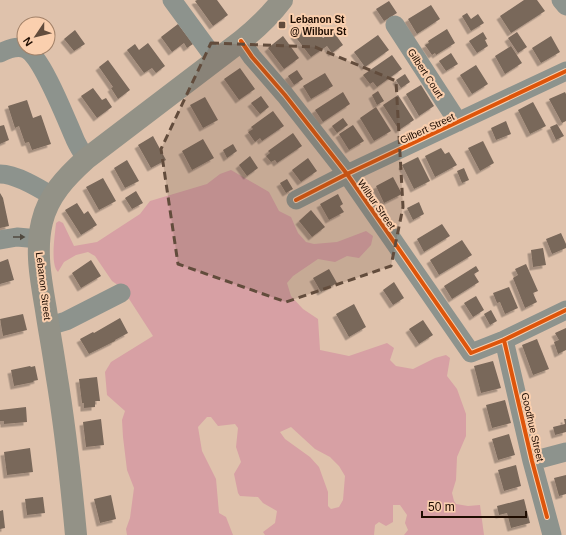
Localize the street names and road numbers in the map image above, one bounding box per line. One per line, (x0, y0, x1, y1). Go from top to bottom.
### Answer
street label: Gilbert Court (406, 47, 446, 100)
street label: Gilbert Street (398, 111, 456, 146)
street label: Wilbur Street (356, 177, 398, 231)
street label: Lebanon Street (34, 251, 53, 321)
street label: Goodhue Street (519, 391, 546, 463)

